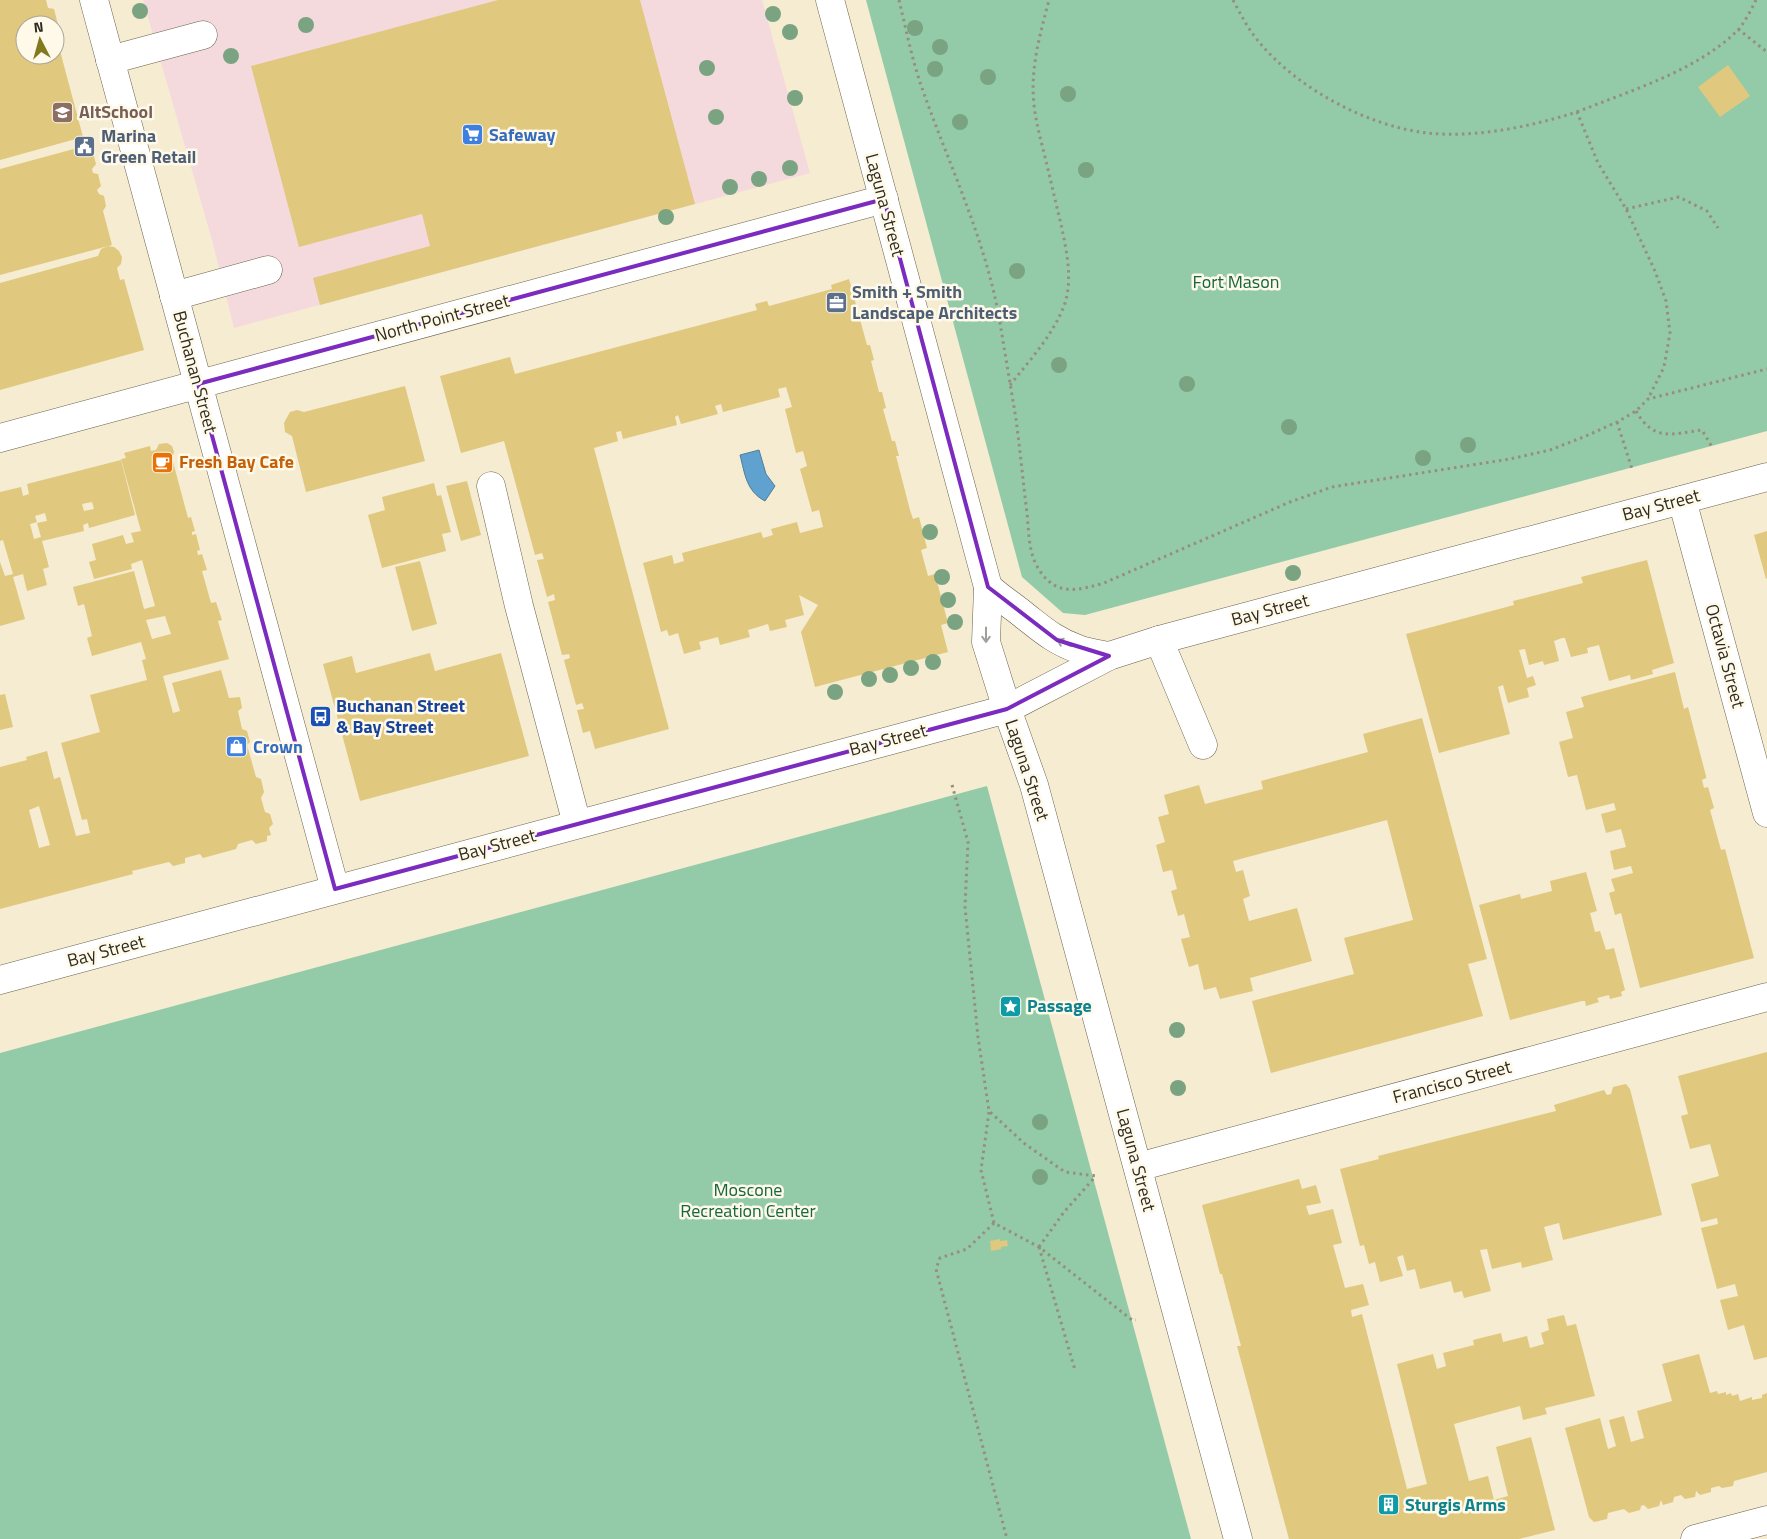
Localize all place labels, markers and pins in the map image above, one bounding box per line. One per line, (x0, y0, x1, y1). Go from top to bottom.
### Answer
place label: AltSchool (79, 98, 153, 125)
school or university icon: AltSchool (51, 100, 75, 124)
place label: Safeway (489, 121, 556, 148)
place label: Marina Green Retail (101, 122, 196, 170)
supermarket icon: Safeway (461, 123, 485, 147)
public building icon: Marina Green Retail (73, 134, 97, 158)
place label: Smith + Smith Landscape Architects (852, 278, 1017, 326)
office icon: Smith + Smith Landscape Architects (824, 290, 848, 314)
place label: Fresh Bay Cafe (179, 448, 294, 475)
cafe icon: Fresh Bay Cafe (151, 450, 175, 474)
place label: Buchanan Street & Bay Street (336, 692, 465, 740)
bus stop icon: Buchanan Street & Bay Street (308, 704, 332, 728)
place label: Crown (253, 733, 303, 760)
shop icon: Crown (225, 735, 249, 759)
place label: Passage (1027, 992, 1092, 1019)
place icon: Passage (999, 994, 1023, 1018)
place label: Sturgis Arms (1405, 1491, 1506, 1518)
building icon: Sturgis Arms (1377, 1493, 1401, 1517)

